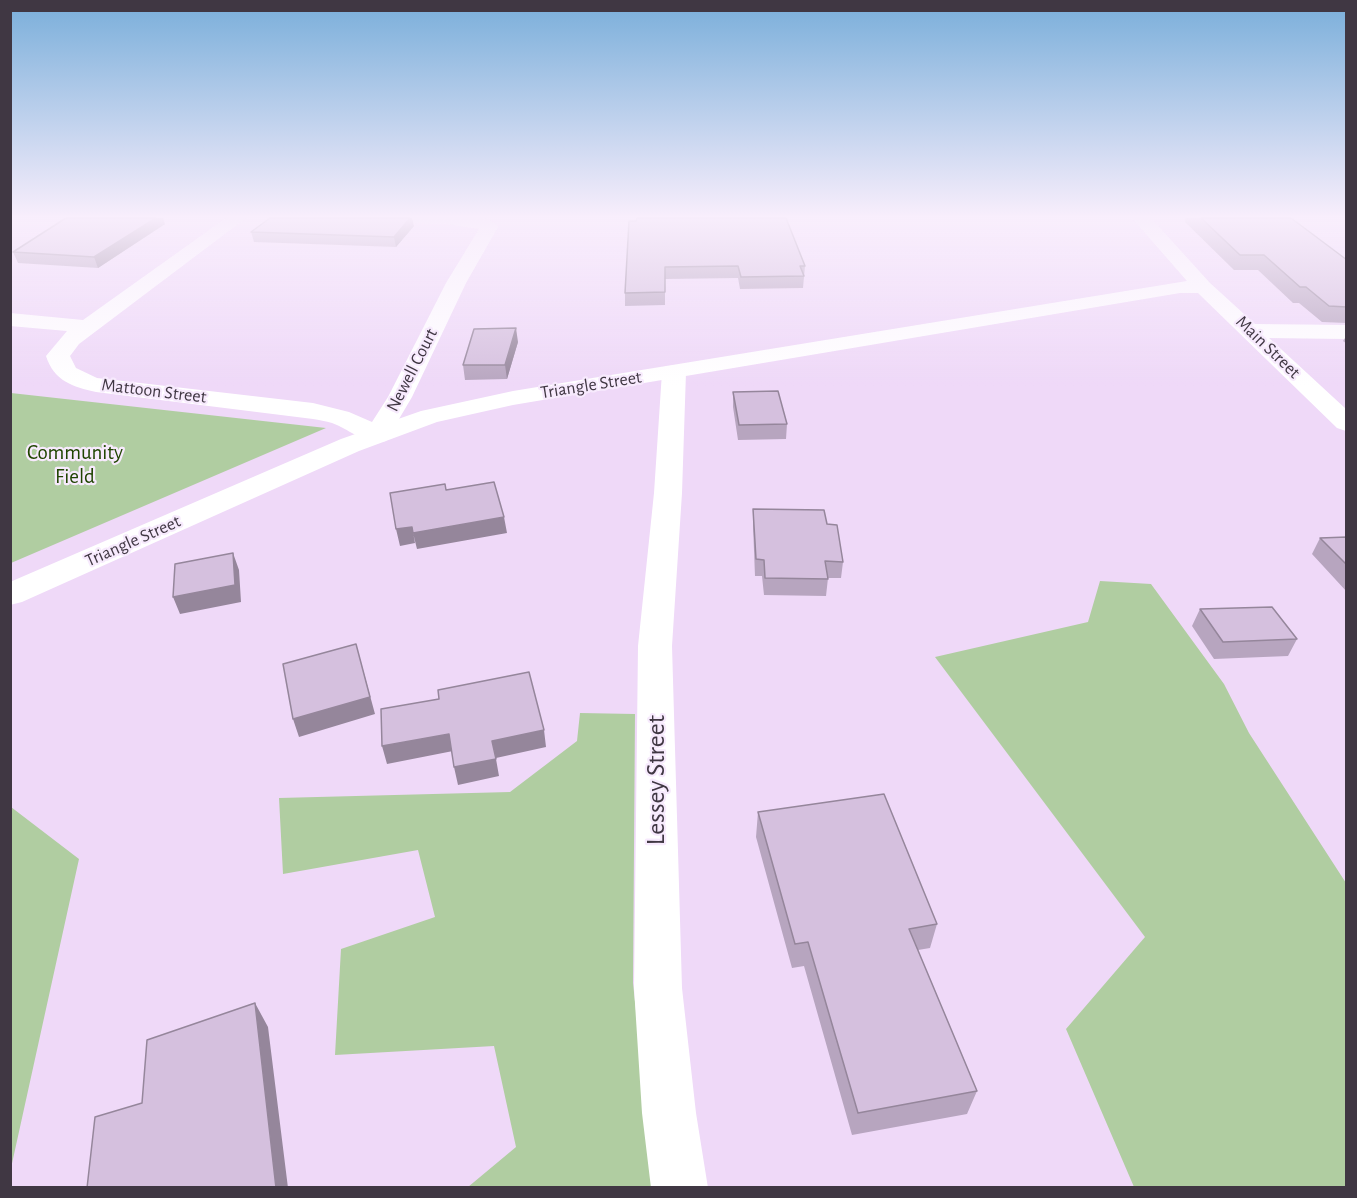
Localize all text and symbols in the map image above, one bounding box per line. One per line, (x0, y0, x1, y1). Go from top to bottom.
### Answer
street label: Main Street (1231, 311, 1305, 383)
street label: Newell Court (382, 325, 442, 415)
street label: Triangle Street (539, 366, 643, 404)
street label: Mattoon Street (100, 374, 208, 408)
park label: Community Field (27, 440, 123, 490)
street label: Triangle Street (82, 510, 184, 572)
street label: Lessey Street (640, 715, 672, 845)

